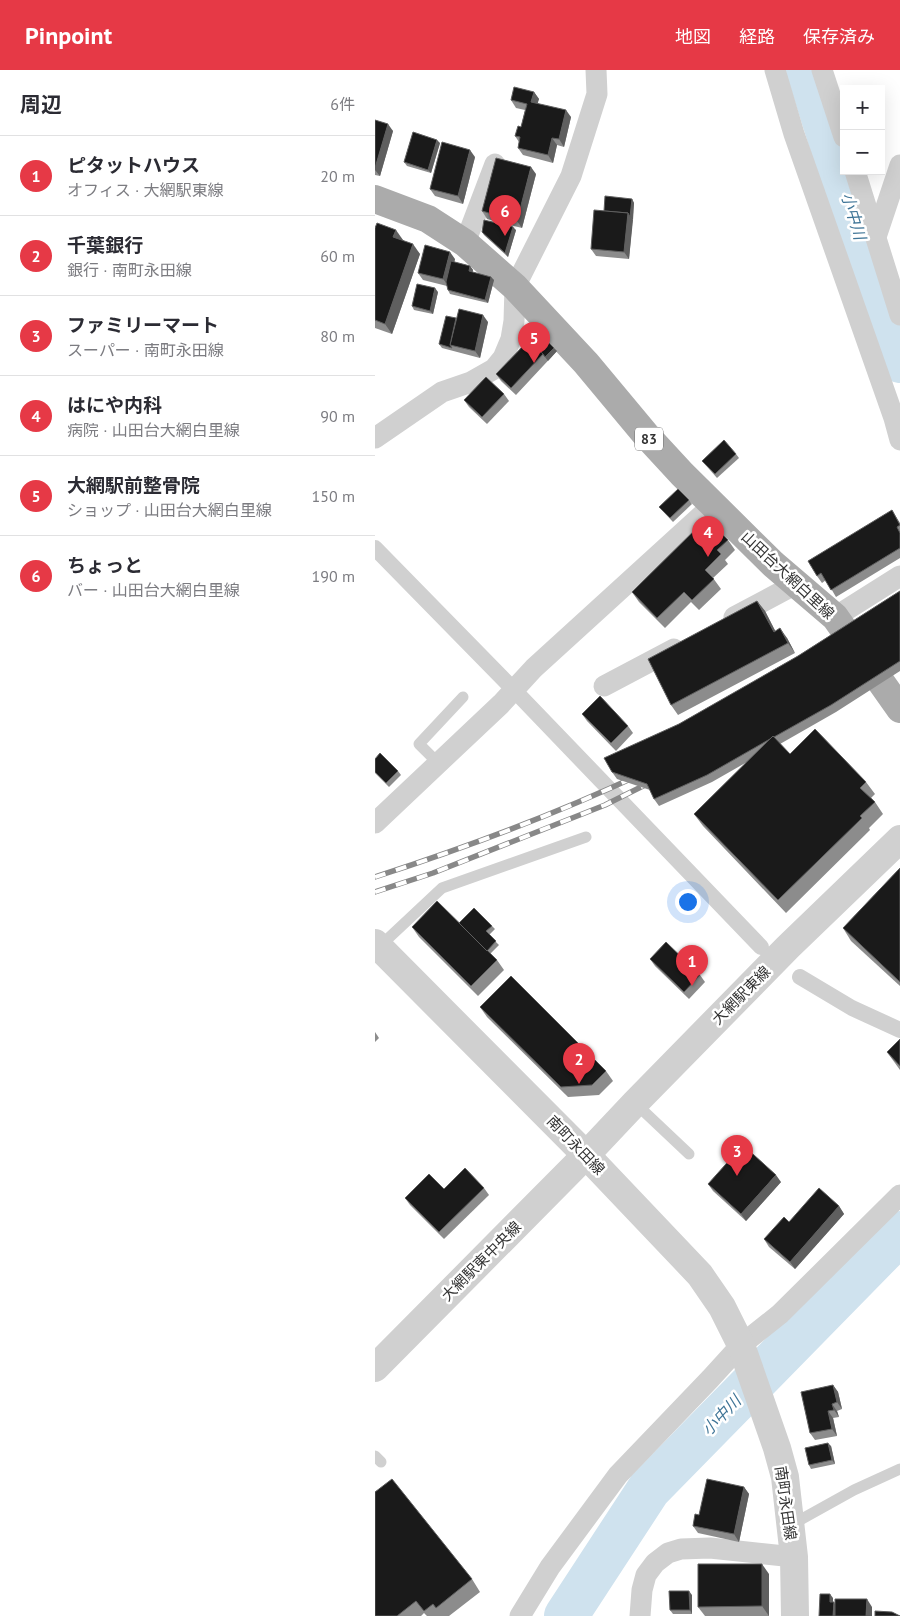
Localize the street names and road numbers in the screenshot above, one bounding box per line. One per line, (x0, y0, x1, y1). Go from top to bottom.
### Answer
road number: 83 (635, 428, 663, 450)
street label: 山田台大網白里線 (738, 527, 838, 623)
street label: 大網駅東線 (708, 962, 774, 1028)
street label: 南町永田線 (543, 1111, 609, 1179)
street label: 大網駅東中央線 (437, 1217, 525, 1305)
street label: 南町永田線 (771, 1465, 801, 1541)

